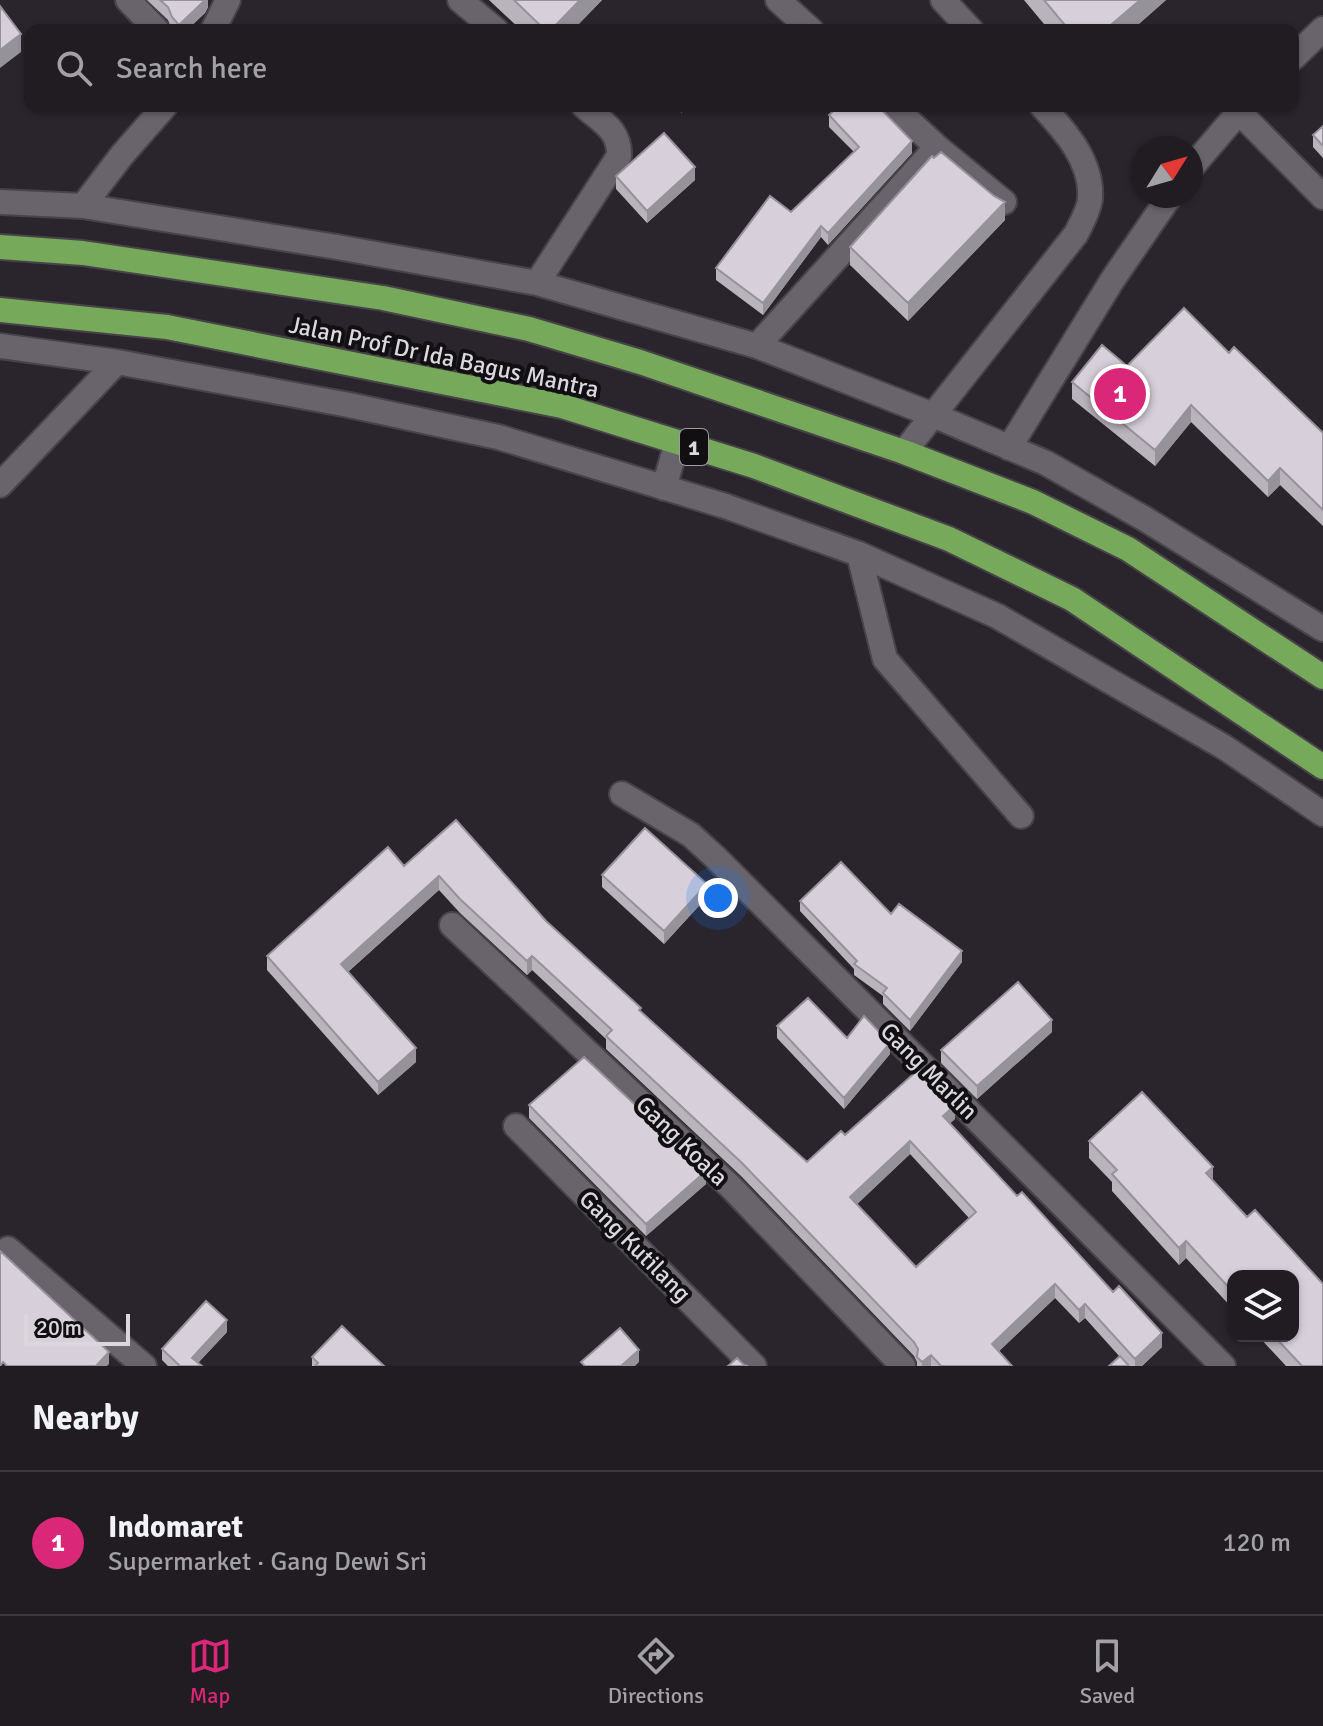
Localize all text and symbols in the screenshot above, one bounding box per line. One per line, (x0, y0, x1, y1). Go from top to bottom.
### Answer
search box (24, 24, 1299, 112)
icon: search (52, 46, 96, 90)
text: Search here (116, 50, 267, 87)
north arrow (1131, 136, 1203, 208)
street label: Jalan Prof Dr Ida Bagus Mantra (286, 309, 602, 405)
pin: 1 (1094, 364, 1146, 424)
road number: 1 (680, 429, 708, 465)
your location (698, 878, 738, 918)
street label: Gang Marlin (874, 1016, 984, 1126)
street label: Gang Koala (630, 1090, 734, 1192)
street label: Gang Kutilang (573, 1184, 697, 1308)
map controls (1227, 1270, 1299, 1342)
button: layers (1227, 1270, 1299, 1342)
scale bar (24, 1310, 130, 1346)
text: 20 m (36, 1314, 82, 1341)
text: Nearby (32, 1397, 139, 1439)
text: Indomaret (108, 1509, 243, 1546)
text: 1 (51, 1527, 65, 1559)
text: 120 m (1222, 1527, 1291, 1559)
text: Supermarket · Gang Dewi Sri (108, 1546, 427, 1578)
tab: Map (188, 1634, 232, 1709)
tab: Directions (608, 1634, 704, 1709)
tab: Saved (1080, 1634, 1135, 1709)

